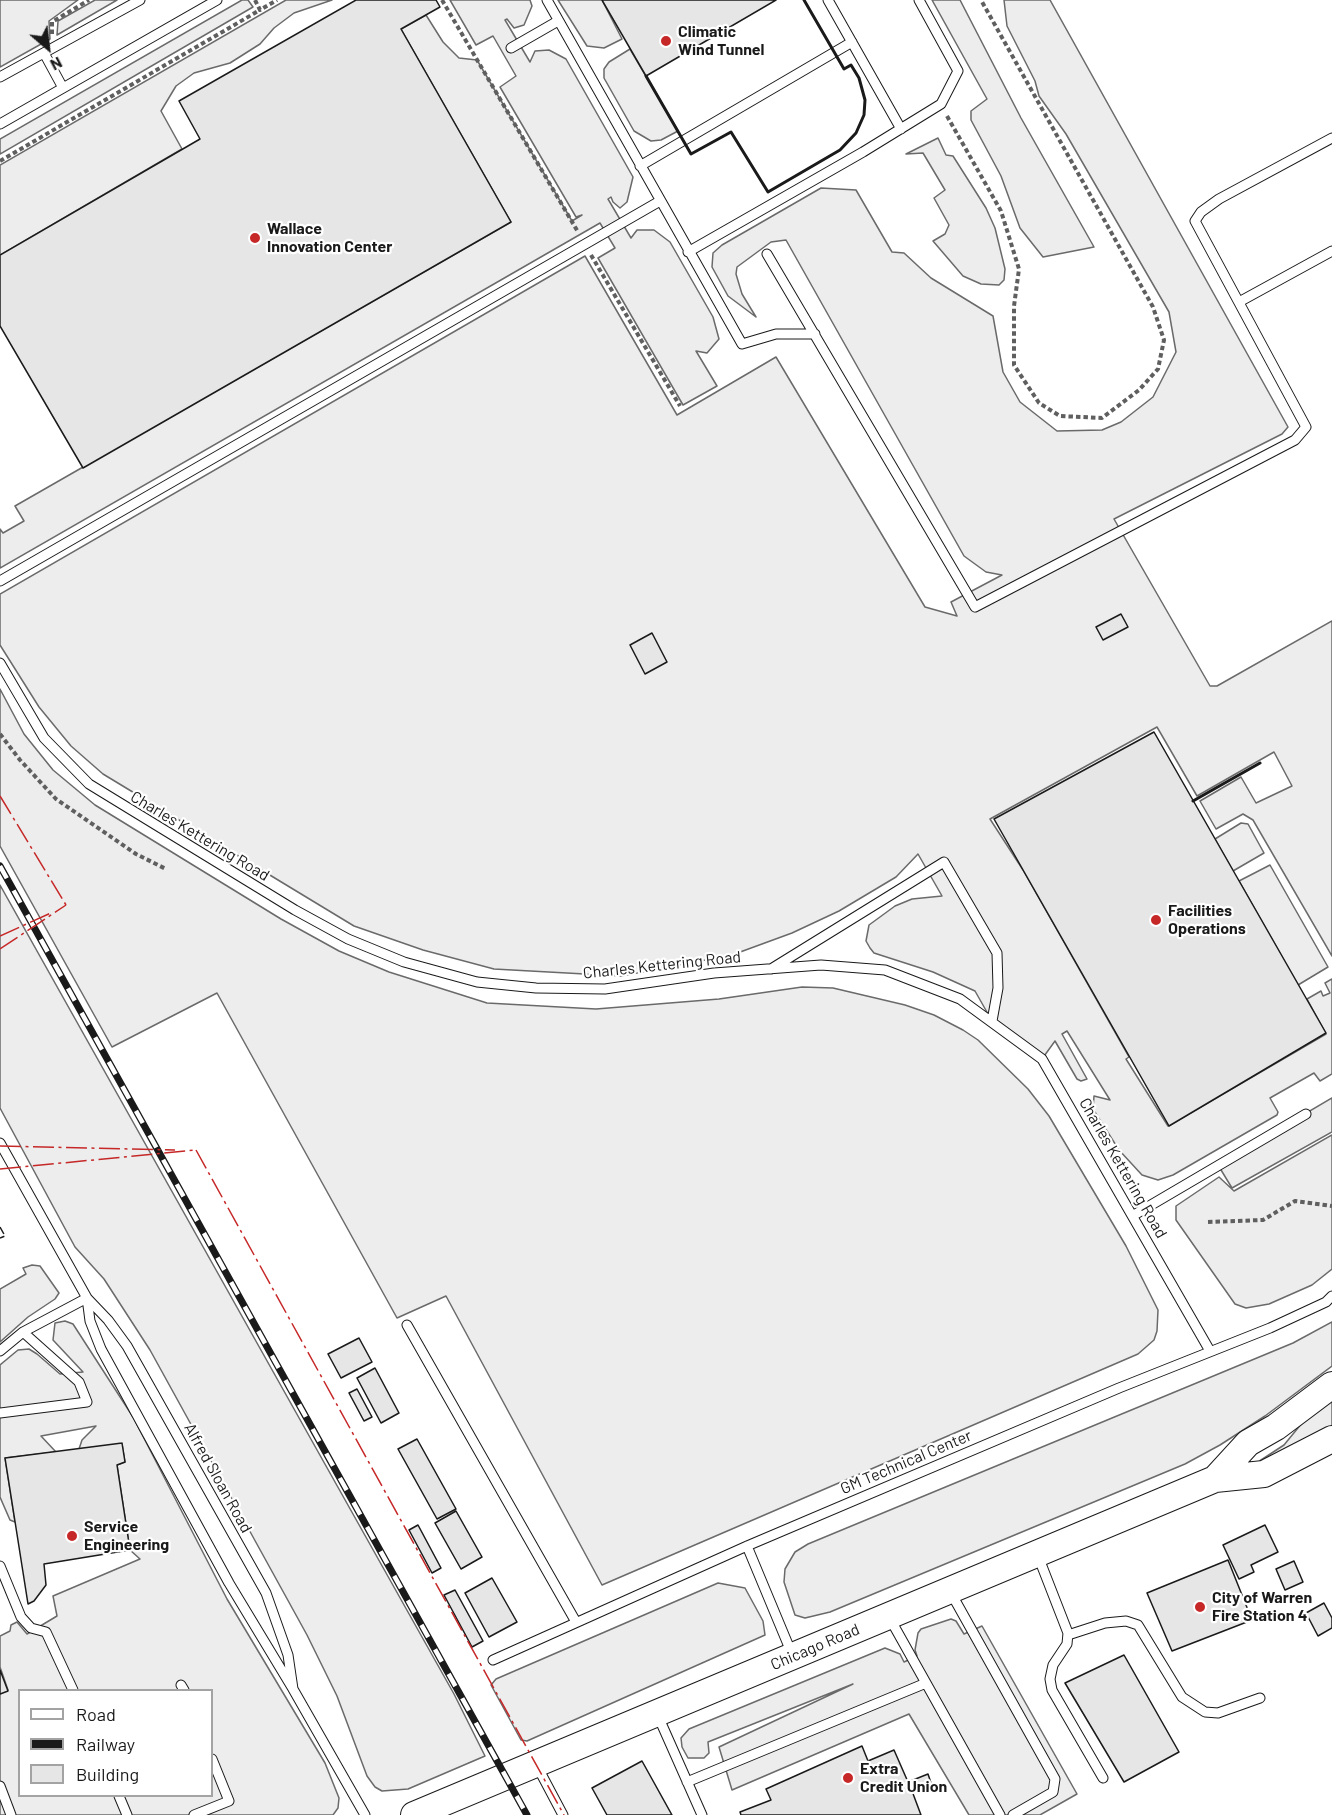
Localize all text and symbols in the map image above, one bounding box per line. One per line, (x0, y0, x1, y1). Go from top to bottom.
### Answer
north arrow (18, 18, 78, 78)
place label: Climatic Wind Tunnel (678, 22, 764, 60)
marker: Climatic Wind Tunnel (659, 34, 673, 48)
text: N (48, 53, 66, 75)
place label: Wallace Innovation Center (267, 219, 392, 257)
marker: Wallace Innovation Center (248, 231, 262, 245)
street label: Charles Kettering Road (127, 787, 273, 885)
place label: Facilities Operations (1168, 901, 1246, 939)
marker: Facilities Operations (1149, 913, 1163, 927)
street label: Charles Kettering Road (582, 947, 742, 983)
street label: Charles Kettering Road (1075, 1094, 1171, 1242)
street label: Alfred Sloan Road (180, 1420, 256, 1536)
street label: GM Technical Center (837, 1426, 975, 1498)
place label: Service Engineering (84, 1517, 169, 1555)
marker: Service Engineering (65, 1529, 79, 1543)
place label: City of Warren Fire Station 4 (1212, 1588, 1312, 1626)
marker: City of Warren Fire Station 4 (1193, 1600, 1207, 1614)
street label: Chicago Road (768, 1620, 862, 1674)
legend (18, 1689, 213, 1797)
text: Road (76, 1703, 116, 1725)
text: Railway (76, 1733, 135, 1755)
place label: Extra Credit Union (860, 1759, 947, 1797)
text: Building (76, 1763, 139, 1785)
marker: Extra Credit Union (841, 1771, 855, 1785)

